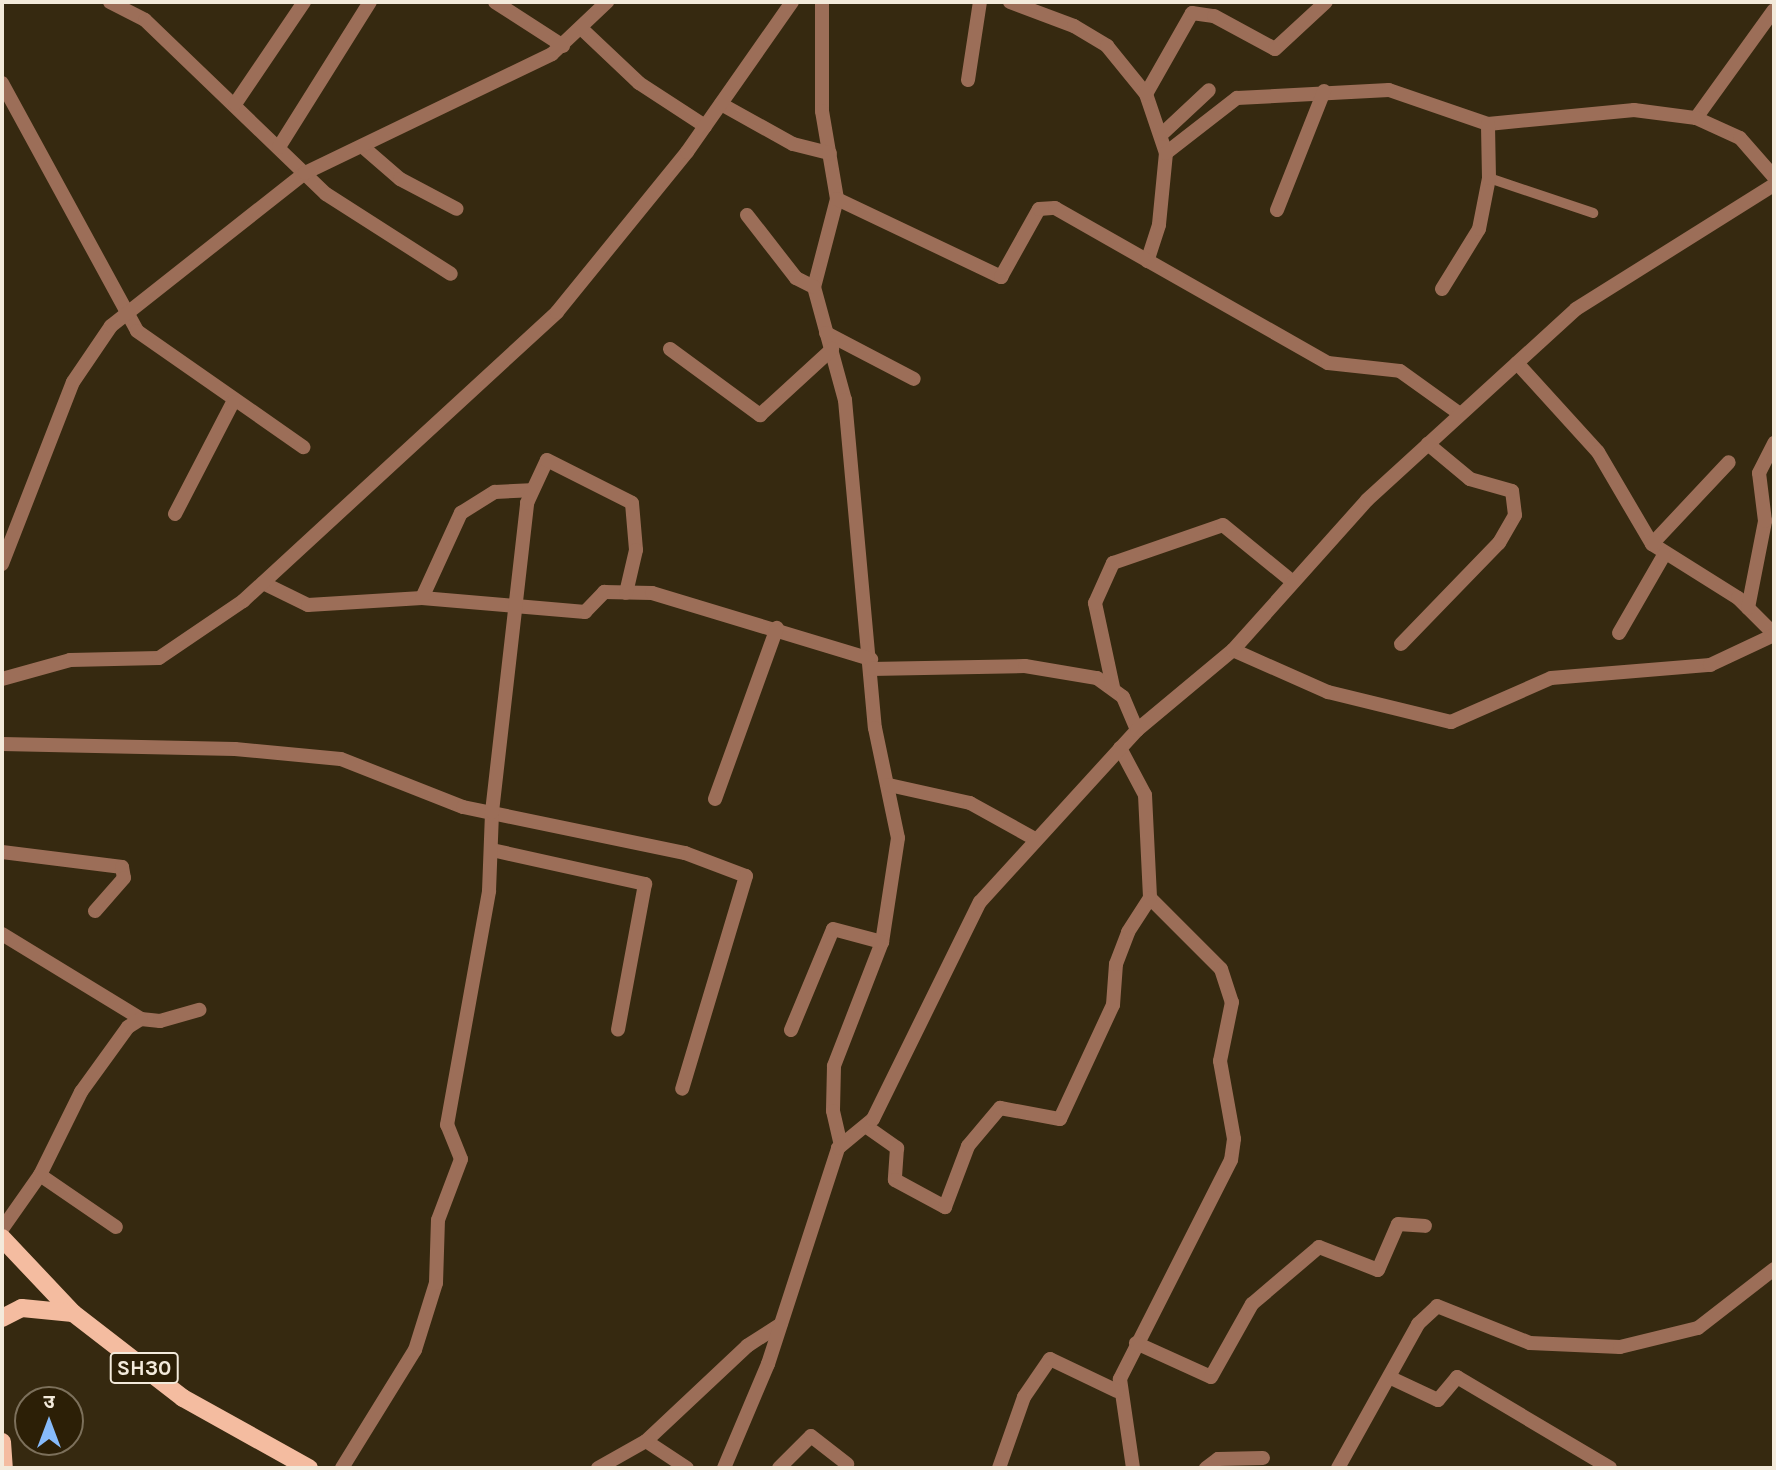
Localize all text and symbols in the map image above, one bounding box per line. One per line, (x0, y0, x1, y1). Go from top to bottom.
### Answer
road number: SH30 (109, 1350, 179, 1386)
north arrow (14, 1386, 84, 1456)
text: उ (43, 1391, 55, 1413)

